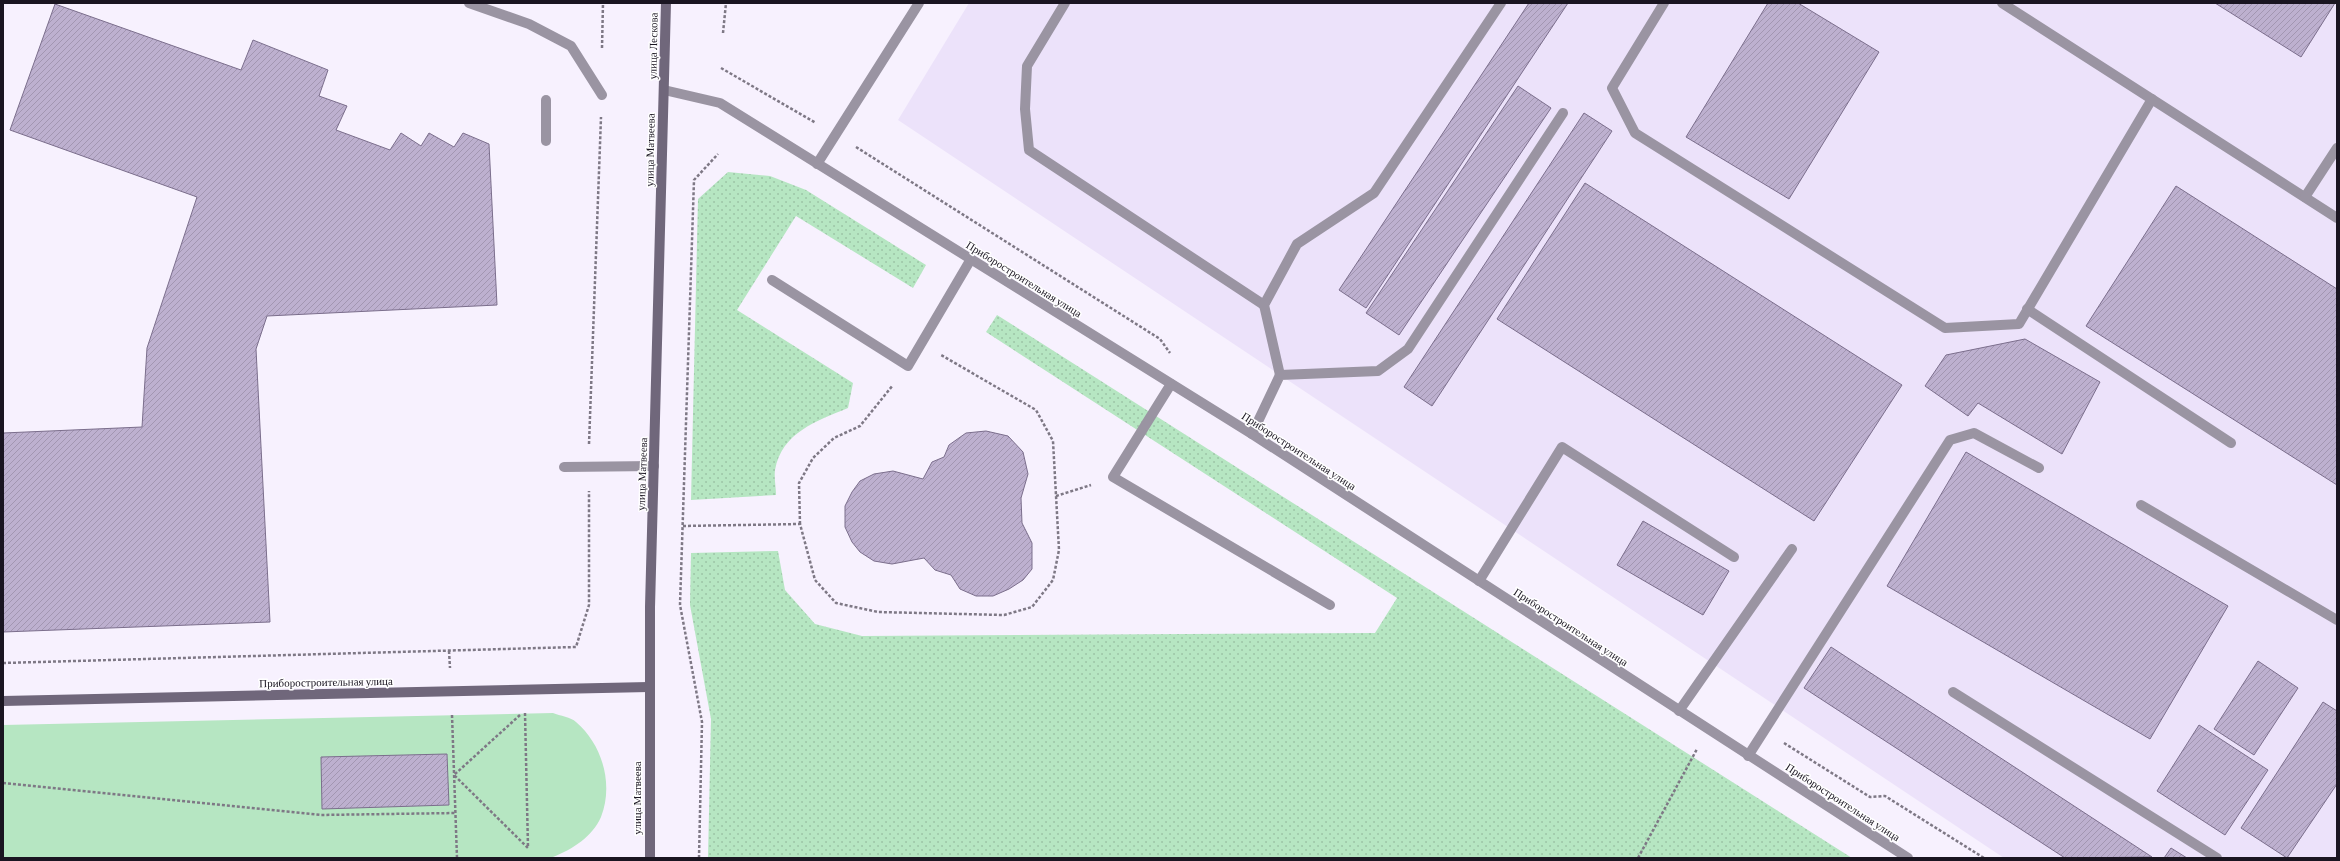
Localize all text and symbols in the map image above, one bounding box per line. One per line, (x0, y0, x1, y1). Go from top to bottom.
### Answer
street label: улица Лескова (646, 12, 660, 80)
street label: улица Матвеева (643, 113, 657, 187)
street label: Приборостроительная улица (964, 238, 1084, 320)
street label: Приборостроительная улица (1240, 410, 1358, 492)
street label: улица Матвеева (635, 437, 649, 511)
street label: Приборостроительная улица (1512, 586, 1630, 668)
street label: Приборостроительная улица (259, 675, 393, 689)
street label: улица Матвеева (631, 761, 643, 835)
street label: Приборостроительная улица (1784, 761, 1902, 843)

